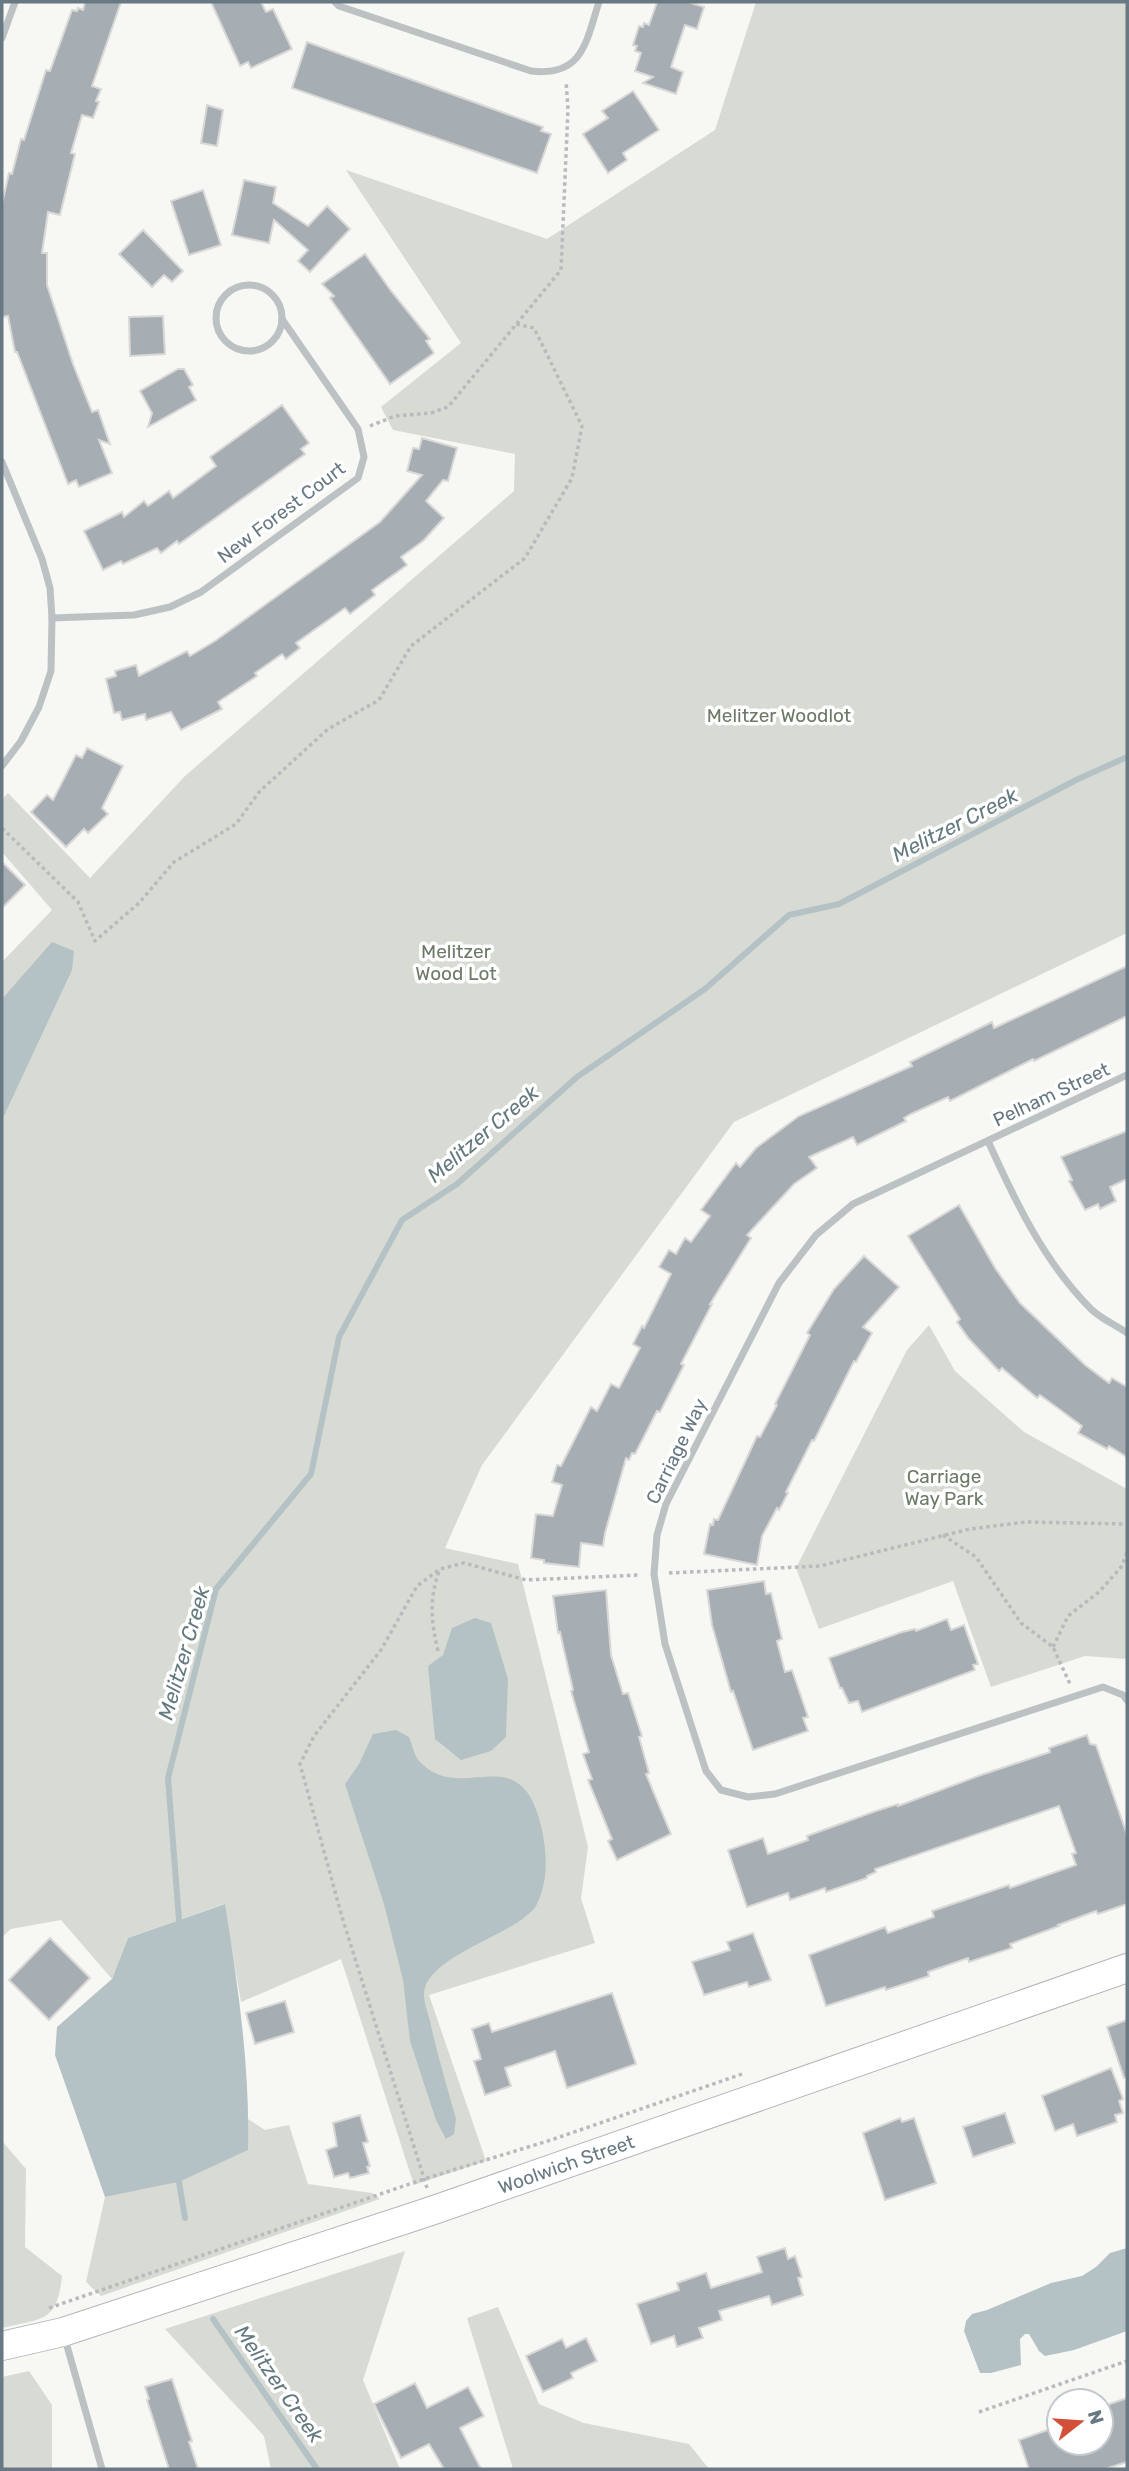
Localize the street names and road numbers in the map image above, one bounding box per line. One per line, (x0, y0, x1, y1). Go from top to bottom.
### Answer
street label: New Forest Court (213, 457, 350, 568)
street label: Pelham Street (989, 1057, 1114, 1131)
street label: Carriage Way (641, 1395, 712, 1508)
street label: Woolwich Street (495, 2130, 638, 2199)

